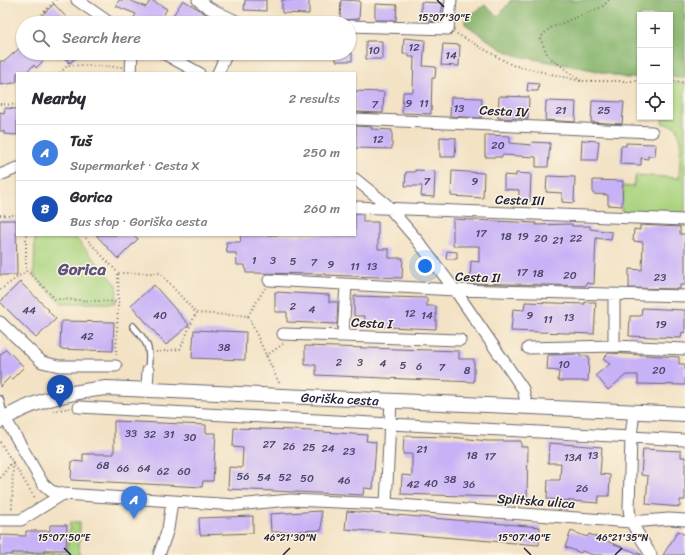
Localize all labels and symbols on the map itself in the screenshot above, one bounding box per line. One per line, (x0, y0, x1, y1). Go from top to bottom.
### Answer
text: 15°07'30"E (418, 9, 471, 27)
house number: 12 (408, 38, 420, 57)
house number: 10 (368, 41, 380, 60)
house number: 14 (445, 46, 457, 65)
house number: 9 (406, 94, 413, 113)
house number: 11 (419, 94, 429, 113)
house number: 7 (372, 95, 379, 114)
street label: Cesta IV (479, 98, 529, 124)
house number: 13 (454, 99, 464, 118)
house number: 21 (555, 101, 567, 120)
house number: 25 (597, 101, 611, 120)
house number: 12 (372, 130, 384, 149)
house number: 20 (491, 136, 505, 155)
house number: 7 (424, 172, 431, 191)
house number: 9 (472, 172, 479, 191)
street label: Cesta III (495, 188, 545, 212)
house number: 17 (476, 224, 487, 243)
house number: 18 (500, 227, 512, 246)
house number: 19 (517, 227, 529, 246)
house number: 20 (534, 229, 548, 248)
house number: 22 (570, 229, 583, 248)
house number: 21 (552, 231, 564, 250)
house number: 1 (252, 251, 257, 270)
house number: 3 (270, 251, 276, 270)
house number: 5 (290, 252, 297, 271)
house number: 7 (311, 253, 318, 272)
district label: Gorica (57, 254, 106, 284)
house number: 9 (328, 255, 335, 274)
your location (415, 256, 435, 276)
house number: 11 (350, 257, 360, 276)
house number: 13 (367, 257, 377, 276)
house number: 17 (517, 263, 528, 282)
house number: 18 (532, 264, 544, 283)
street label: Cesta II (455, 265, 501, 289)
house number: 20 (563, 266, 577, 285)
house number: 23 (654, 268, 666, 287)
house number: 2 (290, 297, 297, 316)
house number: 4 (309, 300, 316, 319)
house number: 44 (22, 301, 36, 320)
house number: 12 (404, 304, 416, 323)
house number: 40 (153, 306, 167, 325)
house number: 14 (421, 306, 433, 325)
house number: 9 (527, 306, 534, 325)
house number: 13 (564, 308, 574, 327)
street label: Cesta I (351, 310, 394, 336)
house number: 11 (543, 310, 553, 329)
house number: 19 (655, 315, 667, 334)
house number: 42 (80, 327, 94, 346)
house number: 38 (218, 338, 231, 357)
house number: 2 (336, 353, 343, 372)
house number: 3 (357, 353, 363, 372)
house number: 4 (380, 354, 387, 373)
house number: 10 (558, 355, 570, 374)
house number: 5 (400, 356, 407, 375)
house number: 6 (416, 357, 422, 376)
house number: 7 (439, 358, 446, 377)
house number: 8 (464, 361, 471, 380)
house number: 20 (652, 361, 666, 380)
pin: B (47, 375, 73, 408)
street label: Goriška cesta (300, 385, 380, 412)
house number: 33 (125, 424, 137, 443)
house number: 32 (144, 425, 157, 444)
house number: 31 (164, 425, 175, 444)
house number: 30 (184, 428, 197, 447)
house number: 27 (263, 435, 276, 454)
house number: 26 (283, 437, 295, 456)
house number: 25 (302, 438, 316, 457)
house number: 24 (321, 439, 335, 458)
house number: 21 (416, 440, 428, 459)
house number: 23 (343, 442, 355, 461)
house number: 18 (466, 446, 478, 465)
house number: 13 (588, 446, 598, 465)
house number: 17 (485, 447, 496, 466)
house number: 13A (564, 448, 582, 467)
house number: 68 (97, 456, 110, 475)
house number: 66 (117, 459, 129, 478)
house number: 64 (137, 459, 151, 478)
house number: 62 (157, 462, 170, 481)
house number: 60 (177, 462, 191, 481)
house number: 56 (237, 467, 249, 486)
house number: 54 (257, 468, 271, 487)
house number: 52 (278, 468, 292, 487)
house number: 50 (300, 469, 314, 488)
house number: 38 (444, 470, 457, 489)
house number: 46 (337, 471, 351, 490)
house number: 40 (424, 474, 438, 493)
house number: 42 (406, 475, 420, 494)
house number: 36 (463, 475, 475, 494)
house number: 26 (576, 479, 588, 498)
pin: A (121, 486, 147, 519)
street label: Splitska ulica (496, 487, 576, 515)
text: 15°07'50"E (38, 529, 92, 547)
text: 46°21'30"N (264, 529, 317, 547)
text: 15°07'40"E (498, 529, 552, 547)
text: 46°21'35"N (596, 529, 648, 547)

